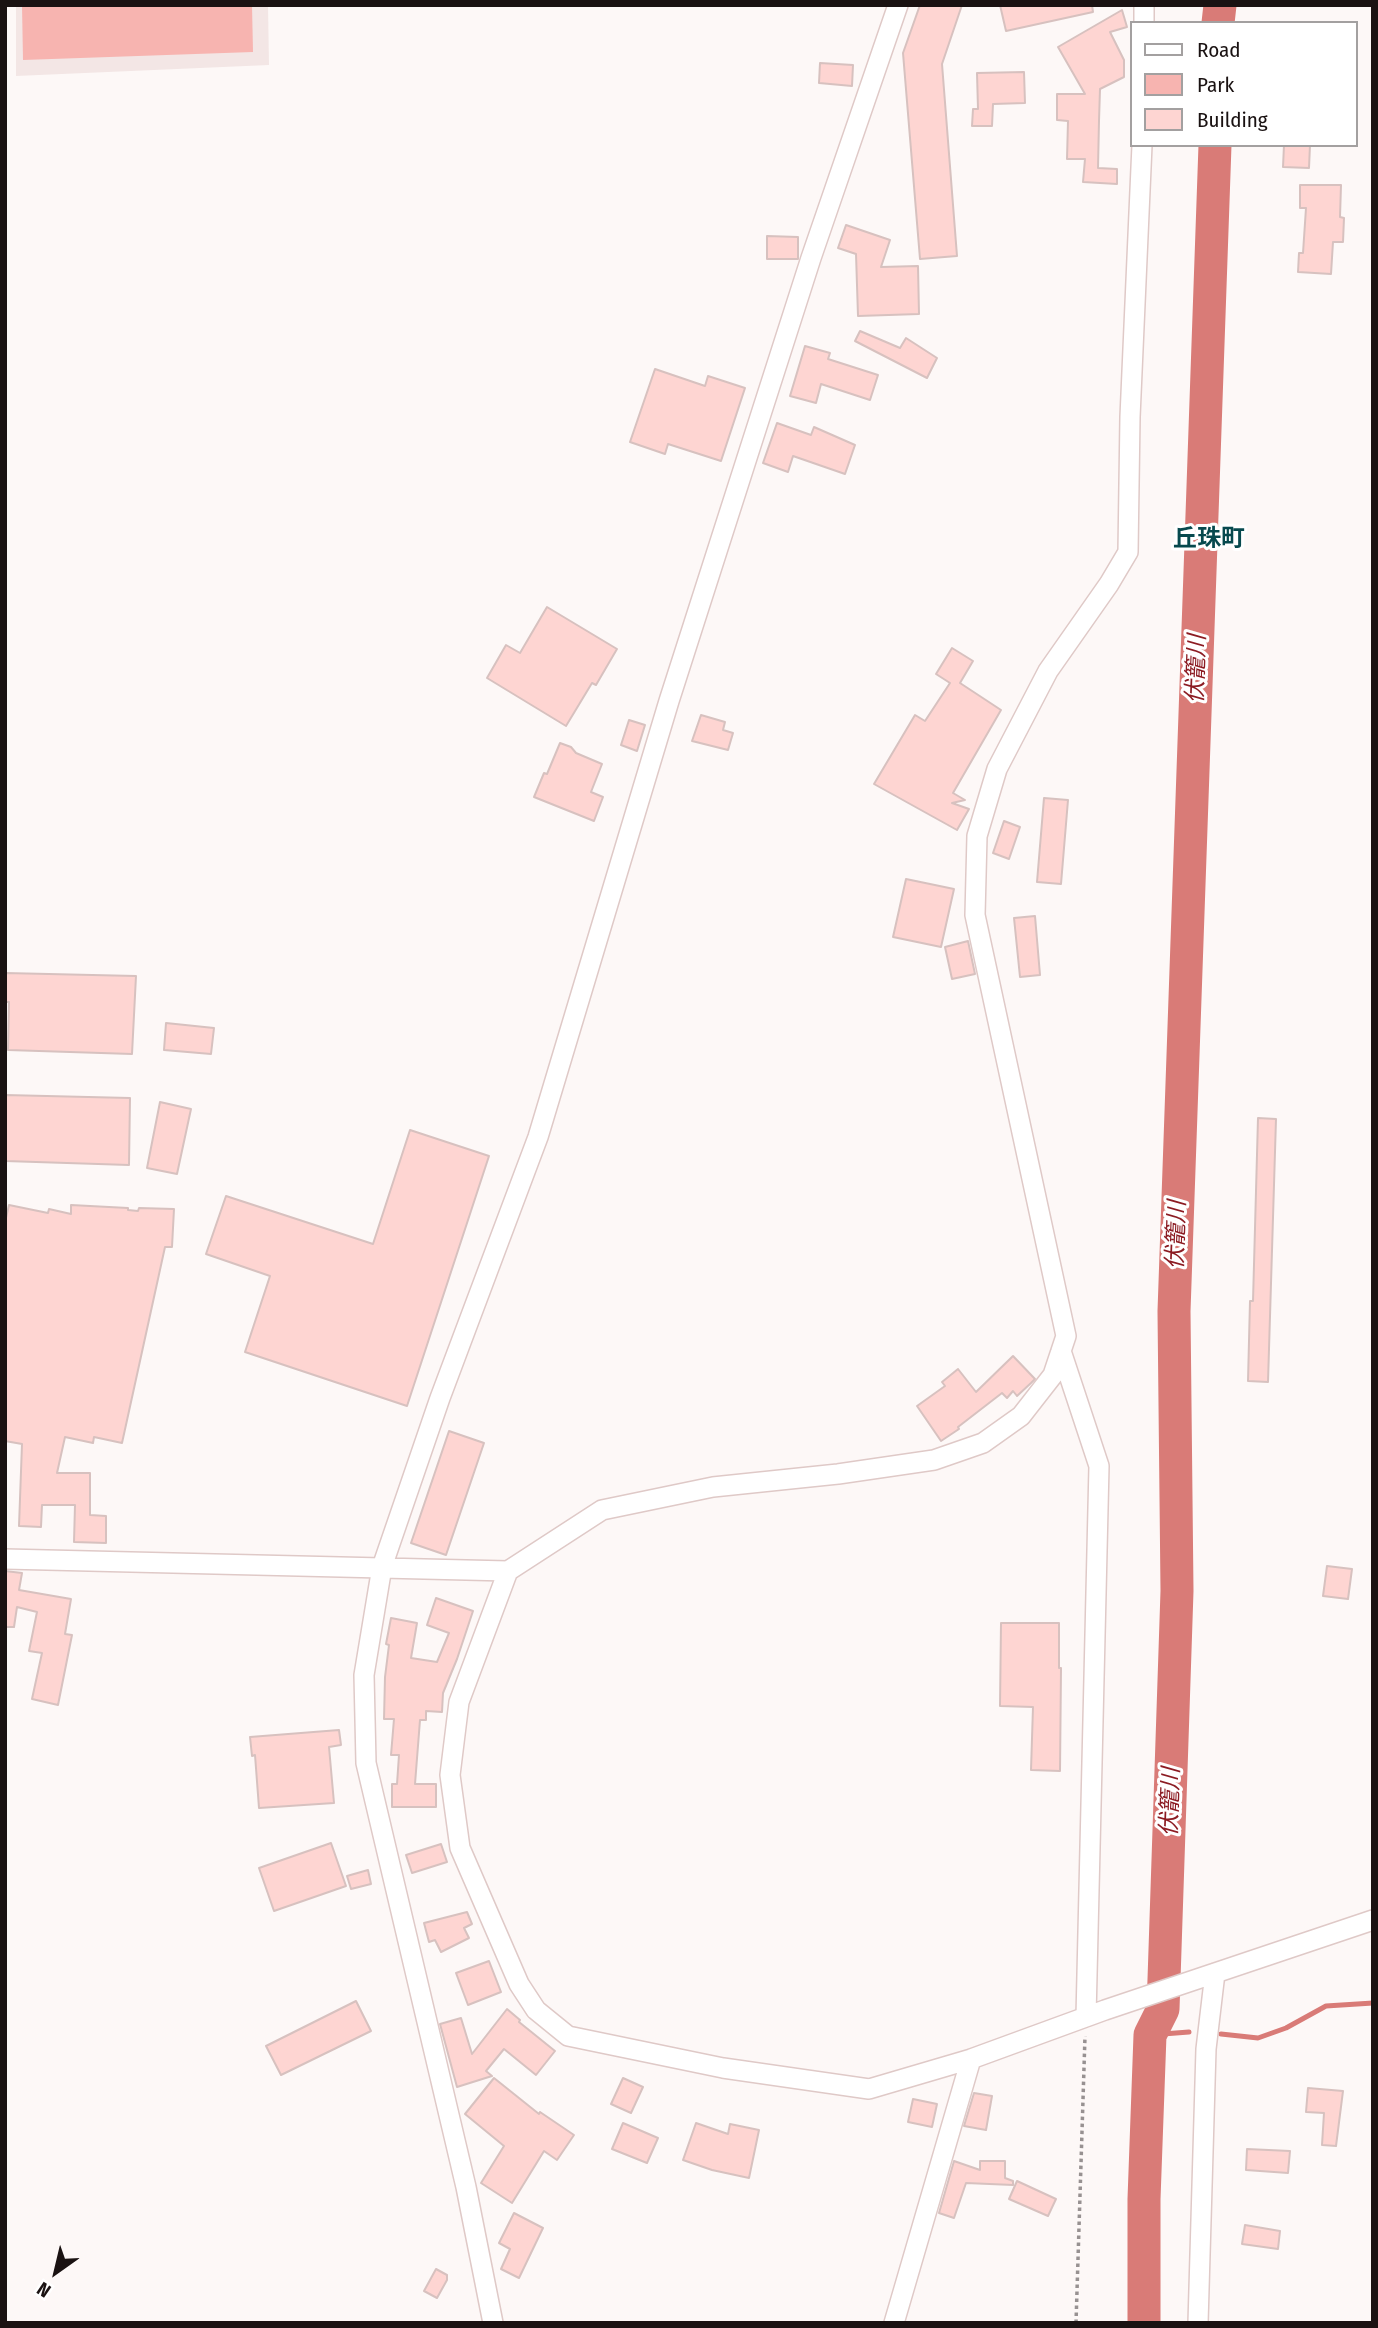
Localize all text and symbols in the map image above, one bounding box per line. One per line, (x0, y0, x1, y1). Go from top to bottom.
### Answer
legend (1130, 21, 1357, 147)
text: Road (1197, 37, 1241, 63)
text: Park (1197, 72, 1234, 98)
text: Building (1197, 107, 1268, 133)
district label: 丘珠町 (1173, 525, 1245, 553)
water label: 伏籠川 (1182, 634, 1212, 704)
water label: 伏籠川 (1162, 1200, 1192, 1270)
water label: 伏籠川 (1156, 1767, 1186, 1837)
north arrow (21, 2237, 91, 2307)
text: N (33, 2277, 55, 2303)

